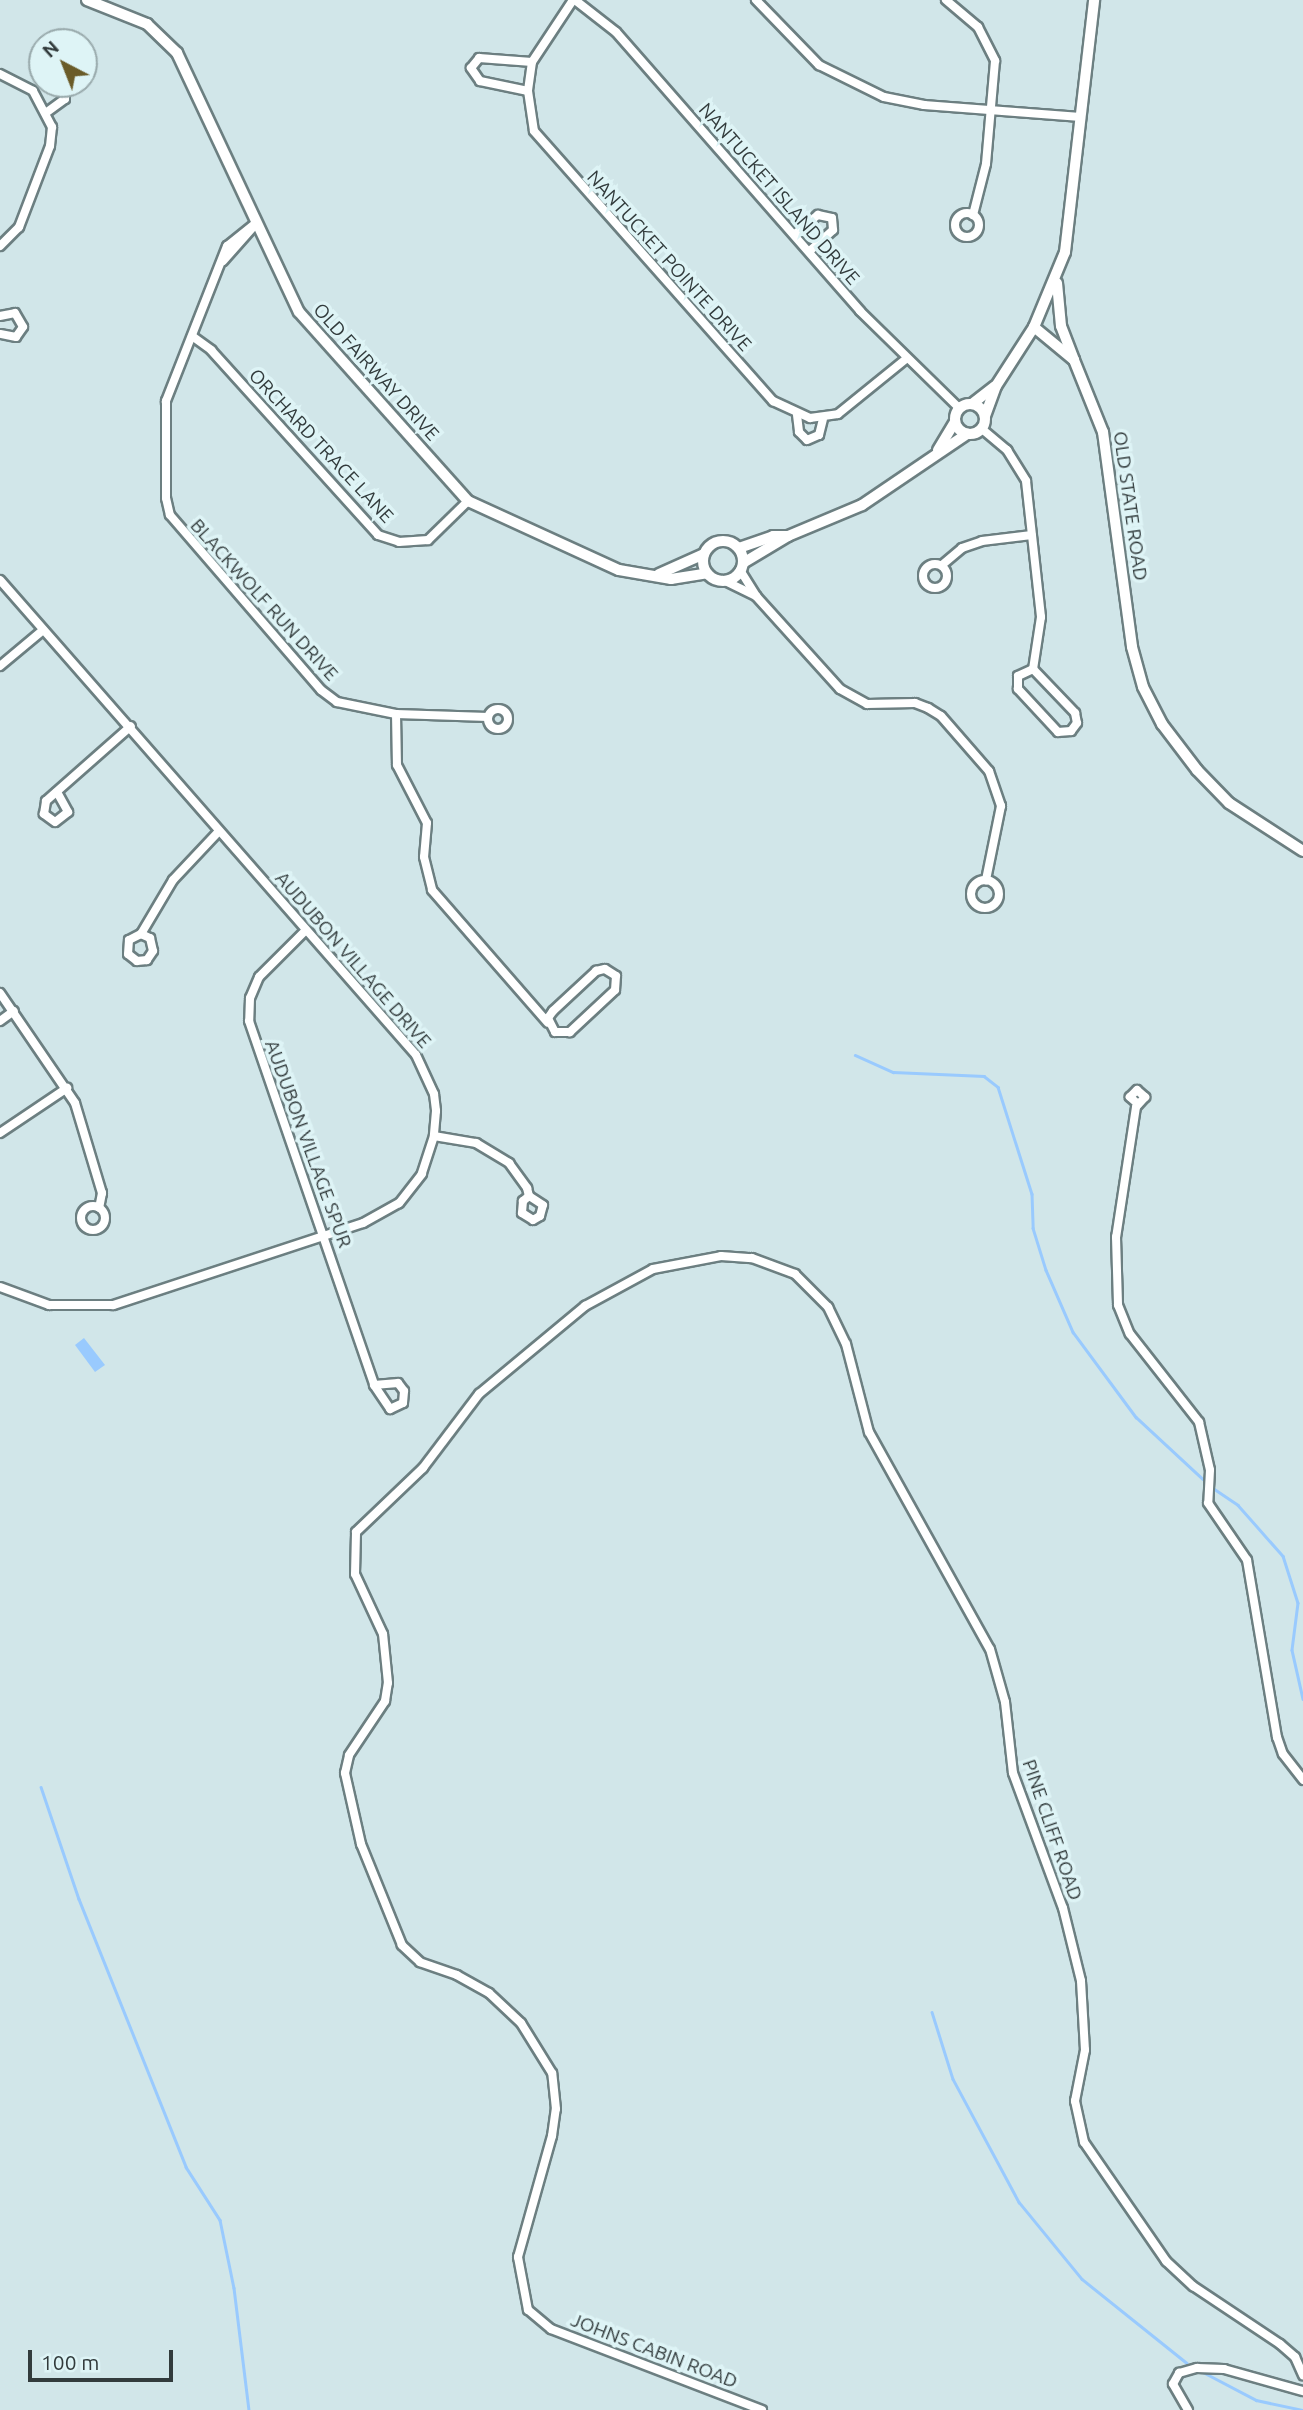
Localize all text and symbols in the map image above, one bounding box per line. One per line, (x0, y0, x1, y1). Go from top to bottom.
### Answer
north arrow (28, 28, 98, 98)
text: N (38, 36, 63, 62)
street label: NANTUCKET ISLAND DRIVE (694, 98, 864, 290)
street label: NANTUCKET POINTE DRIVE (582, 166, 756, 356)
street label: OLD FAIRWAY DRIVE (308, 299, 444, 445)
street label: ORCHARD TRACE LANE (244, 364, 398, 528)
street label: OLD STATE ROAD (1108, 430, 1152, 582)
street label: BLACKWOLF RUN DRIVE (185, 514, 343, 686)
street label: AUDUBON VILLAGE DRIVE (270, 867, 436, 1053)
street label: AUDUBON VILLAGE SPUR (260, 1037, 356, 1251)
street label: PINE CLIFF ROAD (1017, 1757, 1087, 1903)
street label: JOHNS CABIN ROAD (567, 2309, 741, 2393)
scale bar (32, 2336, 177, 2380)
text: 100 m (41, 2350, 99, 2374)

